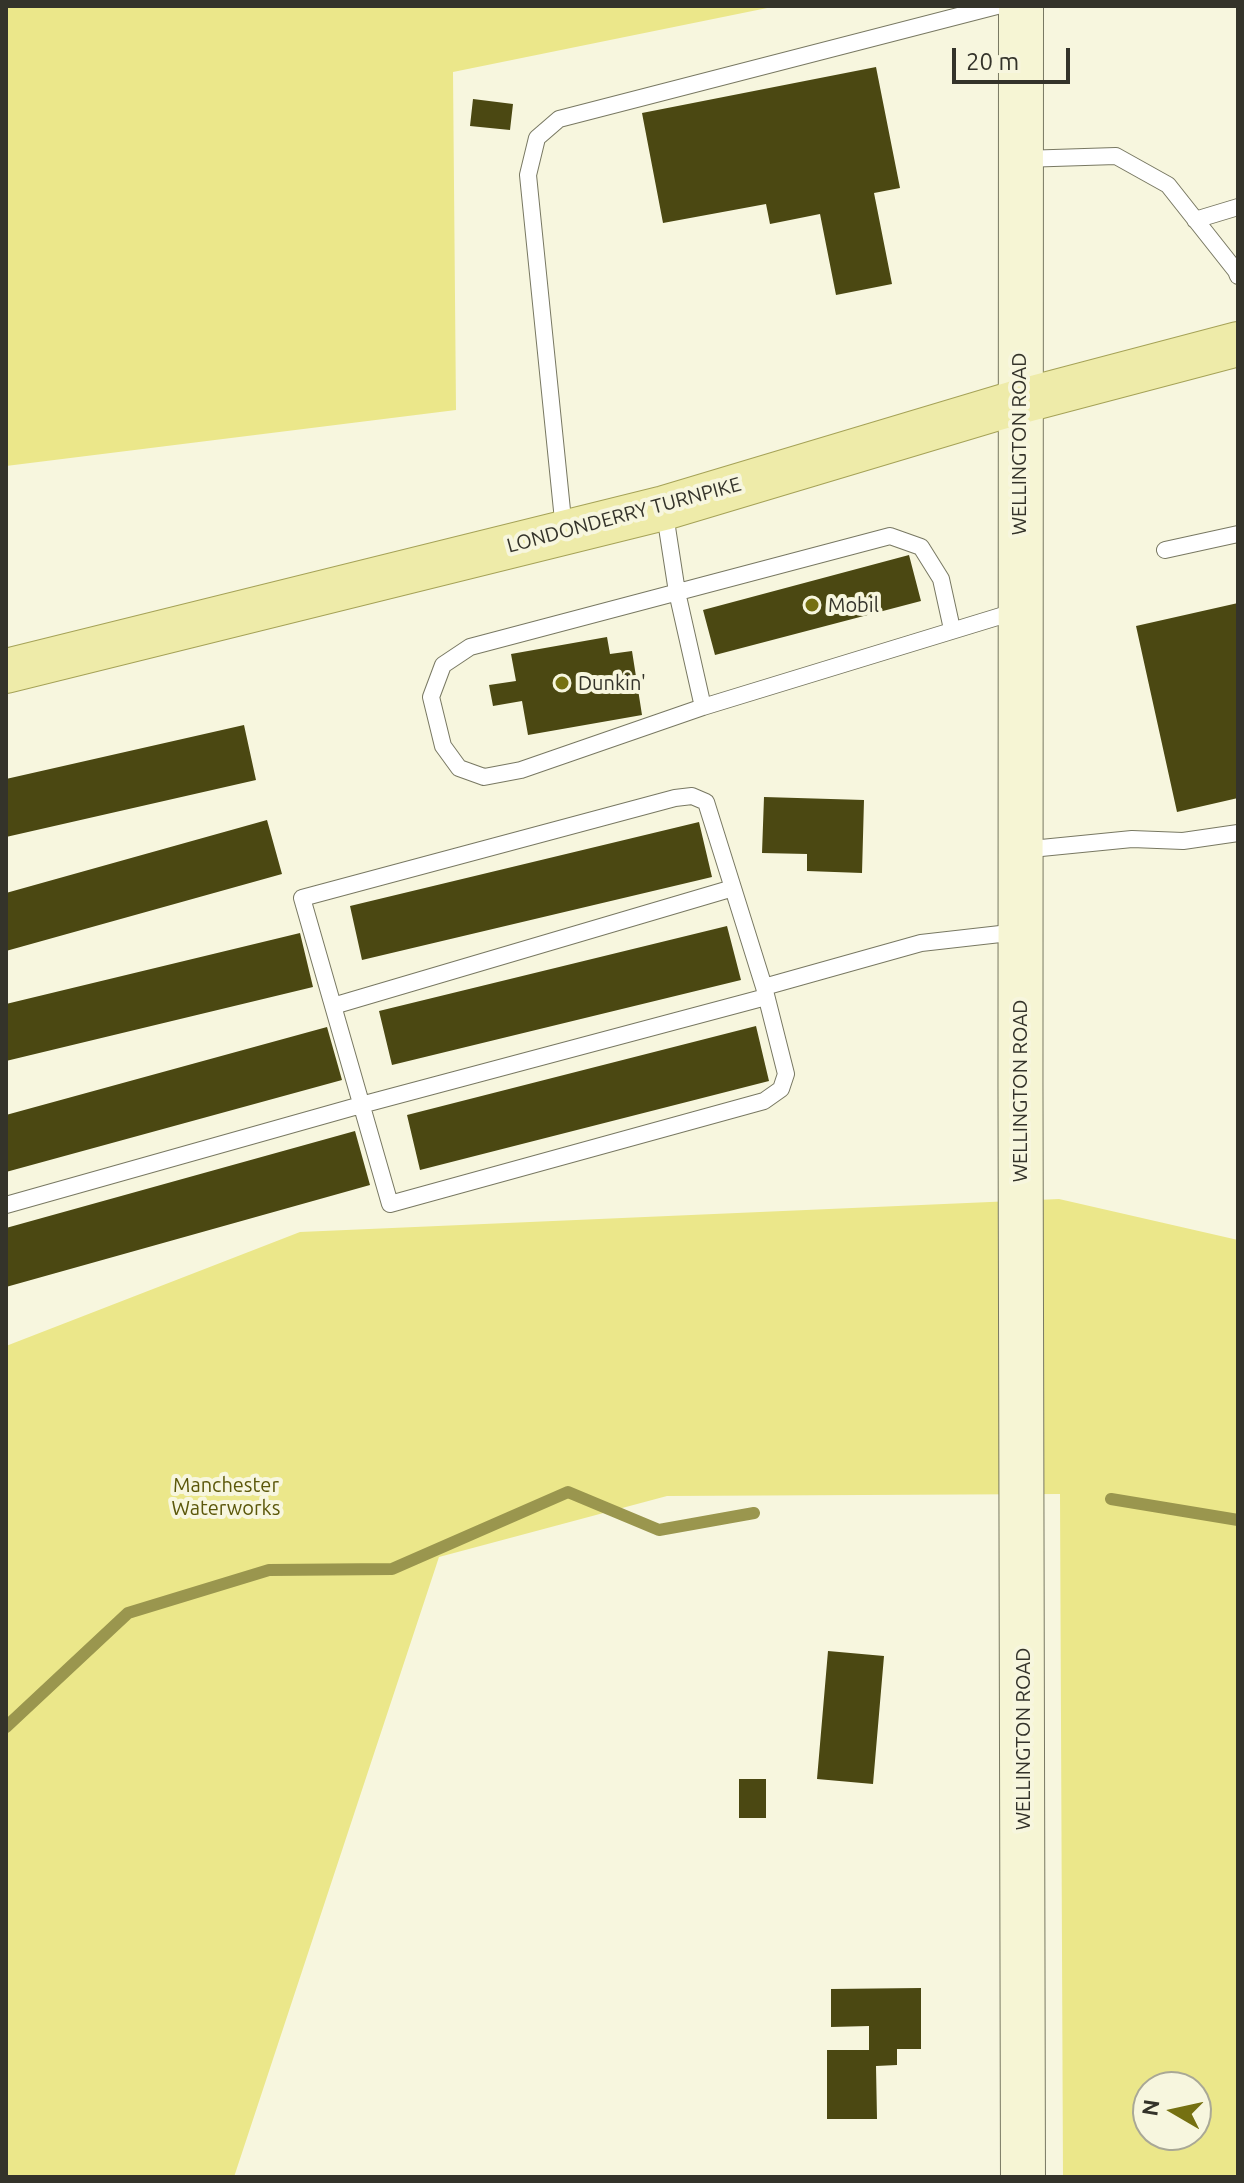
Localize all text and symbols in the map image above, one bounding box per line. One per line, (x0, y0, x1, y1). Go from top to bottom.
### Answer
scale bar (956, 32, 1074, 82)
text: 20 m (966, 48, 1019, 75)
street label: WELLINGTON ROAD (1007, 353, 1031, 535)
street label: LONDONDERRY TURNPIKE (504, 472, 744, 558)
place label: Mobil (828, 593, 879, 617)
marker: Mobil (803, 596, 821, 614)
place label: Dunkin' (578, 671, 646, 695)
marker: Dunkin' (553, 674, 571, 692)
street label: WELLINGTON ROAD (1008, 1000, 1032, 1182)
park label: Manchester Waterworks (172, 1473, 280, 1520)
street label: WELLINGTON ROAD (1011, 1648, 1035, 1830)
north arrow (1132, 2071, 1212, 2151)
text: N (1136, 2097, 1163, 2118)

